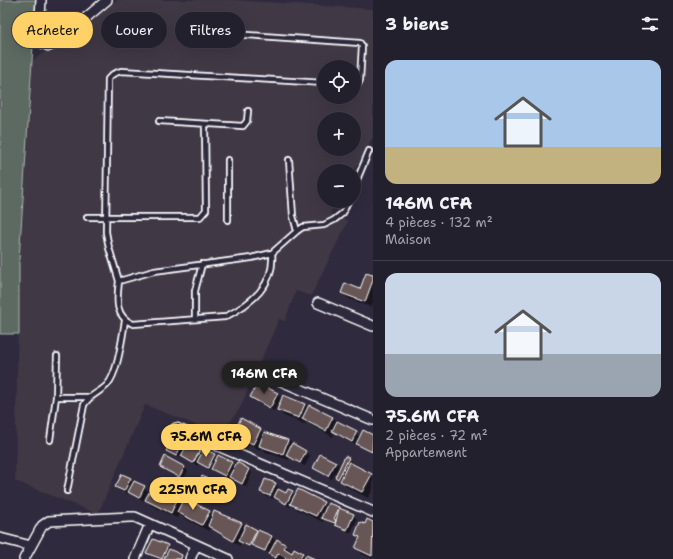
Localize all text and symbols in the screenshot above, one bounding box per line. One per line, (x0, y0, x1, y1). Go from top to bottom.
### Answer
chip: Acheter (12, 12, 93, 48)
chip: Louer (101, 12, 167, 48)
chip: Filtres (175, 12, 245, 48)
text: 3 biens (385, 13, 449, 35)
icon: filters (639, 13, 661, 35)
map controls (317, 60, 361, 208)
button: locate (317, 60, 361, 104)
icon: home (487, 86, 559, 158)
button: + (317, 112, 361, 156)
button: − (317, 164, 361, 208)
text: 146M CFA (385, 192, 472, 214)
text: 4 pièces · 132 m² (385, 214, 493, 231)
text: Maison (385, 231, 431, 248)
icon: home (487, 299, 559, 371)
pin: 146M CFA (223, 361, 305, 395)
text: 146M CFA (231, 365, 297, 382)
text: 75.6M CFA (385, 405, 479, 427)
pin: 75.6M CFA (160, 424, 252, 458)
text: 2 pièces · 72 m² (385, 427, 488, 444)
text: 75.6M CFA (170, 428, 242, 445)
text: Appartement (385, 444, 467, 461)
pin: 225M CFA (152, 477, 234, 511)
text: 225M CFA (158, 481, 228, 498)

